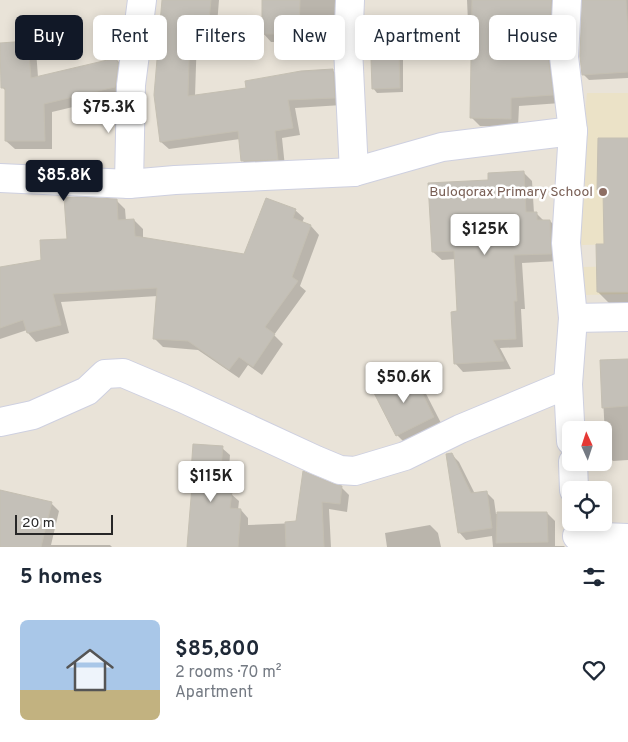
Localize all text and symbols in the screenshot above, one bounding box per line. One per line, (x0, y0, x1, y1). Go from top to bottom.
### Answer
chip: Buy (15, 15, 83, 60)
chip: Rent (93, 15, 167, 60)
chip: Filters (177, 15, 264, 60)
chip: New (274, 15, 345, 60)
chip: Apartment (355, 15, 479, 60)
chip: House (489, 15, 576, 60)
pin: $75.3K (68, 92, 150, 134)
text: $75.3K (83, 98, 135, 118)
pin: $85.8K (23, 160, 105, 202)
text: $85.8K (37, 166, 91, 186)
place label: Buloqorax Primary School (429, 184, 593, 201)
marker: Buloqorax Primary School (597, 186, 609, 198)
pin: $125K (450, 214, 520, 256)
text: $125K (462, 220, 508, 240)
pin: $50.6K (363, 362, 445, 404)
text: $50.6K (377, 368, 431, 388)
north arrow (562, 421, 612, 471)
map controls (562, 421, 612, 531)
pin: $115K (176, 460, 246, 503)
text: $115K (189, 467, 233, 487)
button: locate (562, 481, 612, 531)
scale bar (15, 512, 112, 535)
text: 20 m (22, 515, 55, 532)
icon: filters (580, 563, 608, 591)
text: 5 homes (20, 564, 103, 591)
text: $85,800 (175, 636, 260, 663)
icon: home (60, 640, 120, 700)
icon: heart (580, 656, 608, 684)
text: 2 rooms · 70 m² (175, 663, 282, 683)
text: Apartment (175, 683, 253, 703)

